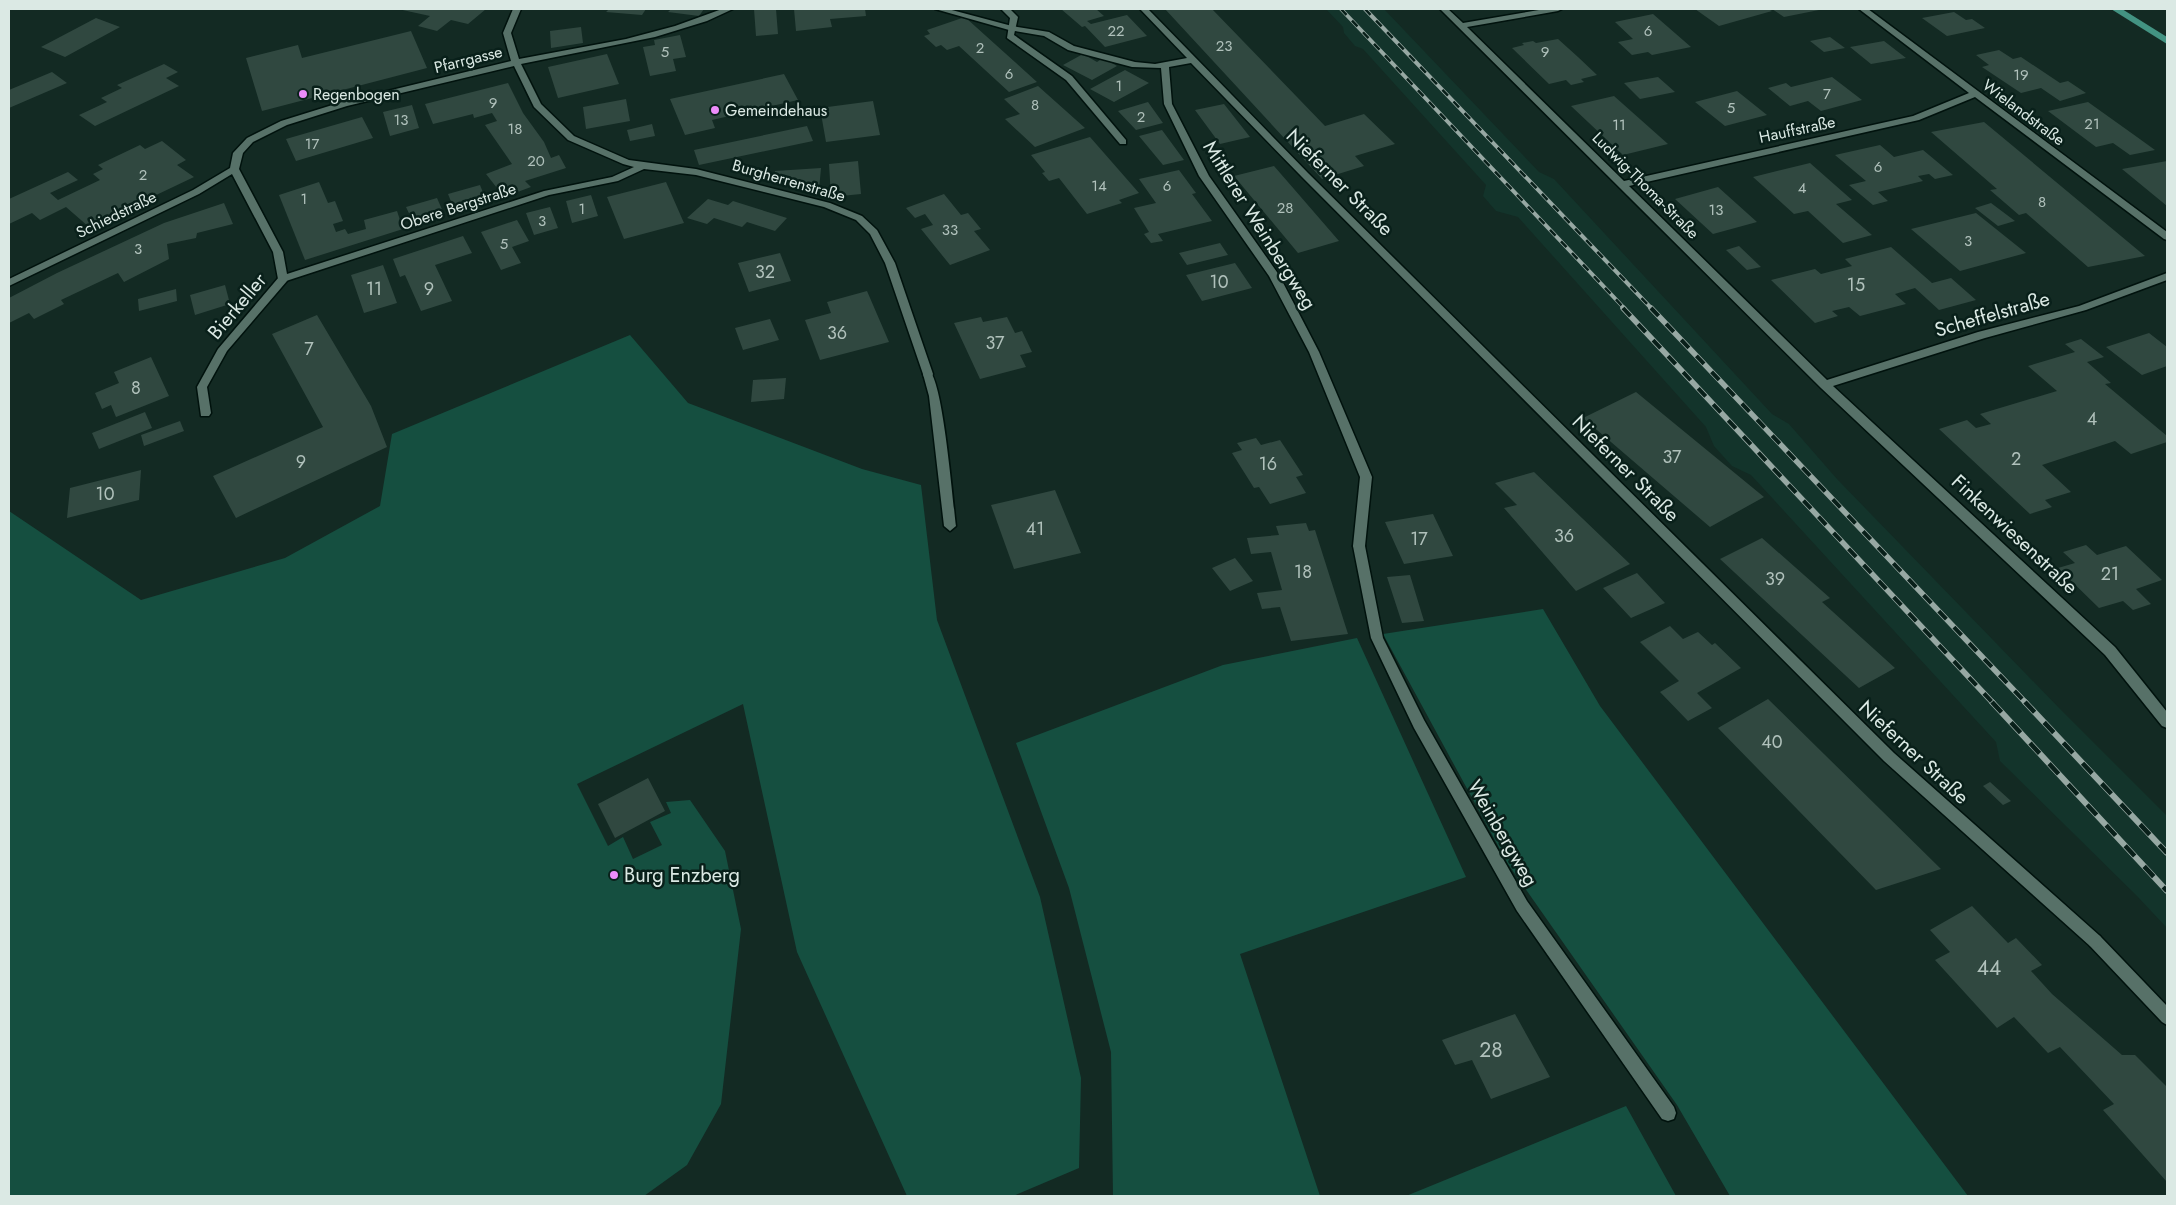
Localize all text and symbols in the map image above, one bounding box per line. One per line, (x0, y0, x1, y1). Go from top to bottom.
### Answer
house number: 22 (1107, 20, 1125, 42)
house number: 6 (1644, 20, 1652, 42)
house number: 23 (1216, 35, 1232, 57)
house number: 2 (976, 37, 984, 59)
street label: Pfarrgasse (432, 40, 505, 79)
house number: 5 (661, 41, 669, 63)
house number: 9 (1541, 41, 1549, 63)
house number: 6 (1005, 63, 1013, 85)
house number: 19 (2013, 64, 2029, 86)
street label: Wielandstraße (1978, 74, 2070, 151)
house number: 1 (1116, 75, 1122, 97)
place label: Regenbogen (313, 83, 400, 106)
house number: 7 (1823, 83, 1831, 105)
marker: Regenbogen (297, 88, 309, 100)
house number: 9 (489, 92, 497, 114)
house number: 8 (1031, 94, 1039, 116)
house number: 5 (1727, 97, 1735, 119)
place label: Gemeindehaus (725, 99, 827, 122)
marker: Gemeindehaus (709, 104, 721, 116)
house number: 2 (1137, 106, 1145, 128)
house number: 13 (394, 109, 408, 131)
street label: Hauffstraße (1757, 110, 1837, 149)
house number: 21 (2084, 113, 2100, 135)
house number: 11 (1612, 114, 1626, 136)
house number: 18 (508, 118, 522, 140)
street label: Nieferner Straße (1279, 122, 1400, 243)
street label: Ludwig-Thoma-Straße (1587, 127, 1704, 244)
house number: 17 (305, 133, 319, 155)
street label: Mittlerer Weinbergweg (1196, 135, 1323, 315)
house number: 20 (527, 150, 545, 172)
street label: Burgherrenstraße (730, 153, 848, 208)
house number: 6 (1874, 156, 1882, 178)
house number: 2 (139, 164, 147, 186)
house number: 14 (1091, 175, 1107, 197)
house number: 6 (1163, 175, 1171, 197)
street label: Obere Bergstraße (397, 177, 519, 236)
house number: 4 (1798, 177, 1807, 199)
street label: Schiedstraße (72, 185, 160, 244)
house number: 1 (301, 188, 307, 210)
house number: 8 (2038, 191, 2046, 213)
house number: 28 (1277, 197, 1293, 219)
house number: 1 (579, 198, 585, 220)
house number: 13 (1709, 199, 1723, 221)
house number: 3 (538, 210, 546, 232)
house number: 33 (942, 219, 958, 241)
house number: 3 (1964, 230, 1972, 252)
house number: 5 (500, 233, 508, 255)
house number: 3 (134, 238, 142, 260)
house number: 32 (755, 259, 775, 285)
street label: Bierkeller (201, 267, 274, 346)
house number: 10 (1210, 269, 1229, 295)
house number: 15 (1847, 272, 1865, 298)
house number: 11 (366, 276, 382, 302)
house number: 9 (424, 276, 434, 302)
street label: Scheffelstraße (1931, 284, 2053, 345)
house number: 36 (827, 320, 847, 346)
house number: 37 (985, 330, 1005, 356)
house number: 7 (304, 336, 314, 362)
house number: 8 (131, 375, 141, 401)
house number: 4 (2087, 406, 2097, 432)
street label: Nieferner Straße (1565, 408, 1686, 529)
house number: 37 (1662, 444, 1682, 470)
house number: 2 (2011, 446, 2021, 472)
house number: 9 (296, 449, 306, 475)
house number: 16 (1259, 451, 1277, 477)
street label: Finkenwiesenstraße (1945, 468, 2084, 601)
house number: 10 (96, 481, 115, 507)
house number: 41 (1026, 516, 1044, 542)
house number: 36 (1554, 523, 1574, 549)
house number: 17 (1410, 526, 1428, 552)
house number: 18 (1294, 559, 1312, 585)
house number: 21 (2101, 561, 2119, 587)
house number: 39 (1765, 566, 1785, 592)
street label: Nieferner Straße (1852, 694, 1975, 811)
house number: 40 (1761, 729, 1783, 755)
street label: Weinbergweg (1460, 775, 1545, 892)
place label: Burg Enzberg (624, 861, 740, 890)
marker: Burg Enzberg (608, 869, 620, 881)
house number: 44 (1977, 953, 2001, 983)
house number: 28 (1479, 1035, 1503, 1065)

